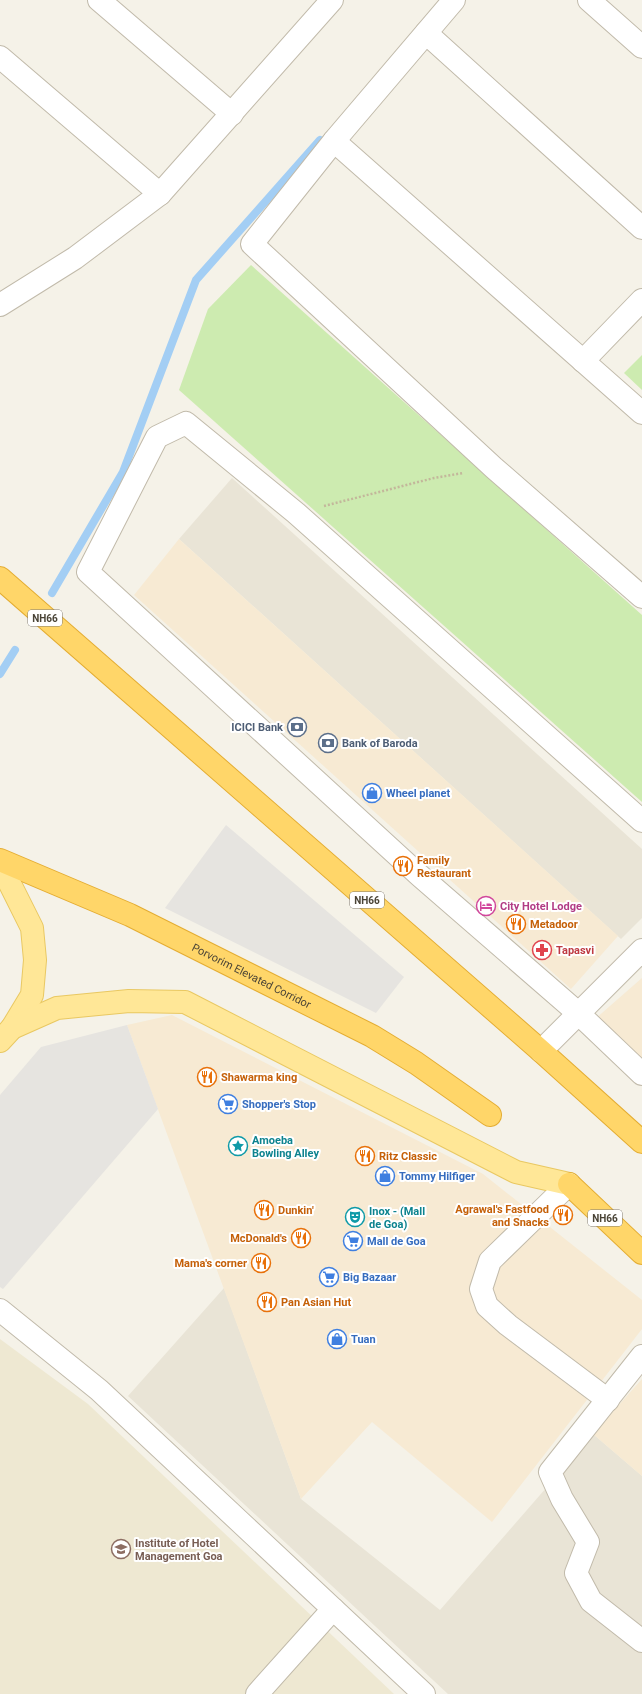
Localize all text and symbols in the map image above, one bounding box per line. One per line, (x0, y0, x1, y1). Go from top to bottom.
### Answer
road number: NH66 (28, 610, 62, 626)
bank icon: ICICI Bank (286, 716, 308, 738)
place label: ICICI Bank (231, 721, 283, 734)
bank icon: Bank of Baroda (317, 732, 339, 754)
place label: Bank of Baroda (342, 737, 418, 750)
shop icon: Wheel planet (361, 782, 383, 804)
place label: Wheel planet (386, 787, 450, 800)
place label: Family Restaurant (417, 854, 471, 880)
restaurant icon: Family Restaurant (392, 855, 414, 877)
road number: NH66 (350, 892, 384, 908)
hotel icon: City Hotel Lodge (475, 895, 497, 917)
place label: City Hotel Lodge (500, 900, 582, 913)
restaurant icon: Metadoor (505, 913, 527, 935)
place label: Metadoor (530, 918, 578, 931)
pharmacy icon: Tapasvi (531, 939, 553, 961)
street label: Porvorim Elevated Corridor (190, 941, 313, 1012)
place label: Tapasvi (556, 944, 594, 957)
restaurant icon: Shawarma king (196, 1066, 218, 1088)
place label: Shawarma king (221, 1071, 297, 1084)
supermarket icon: Shopper's Stop (217, 1093, 239, 1115)
place label: Shopper's Stop (242, 1098, 316, 1111)
place label: Amoeba Bowling Alley (252, 1134, 319, 1160)
place icon: Amoeba Bowling Alley (227, 1135, 249, 1157)
restaurant icon: Ritz Classic (354, 1145, 376, 1167)
place label: Ritz Classic (379, 1150, 437, 1163)
shop icon: Tommy Hilfiger (374, 1165, 396, 1187)
place label: Tommy Hilfiger (399, 1170, 475, 1183)
restaurant icon: Dunkin' (253, 1199, 275, 1221)
place label: Agrawal's Fastfood and Snacks (455, 1203, 549, 1229)
place label: Dunkin' (278, 1204, 314, 1217)
restaurant icon: Agrawal's Fastfood and Snacks (552, 1204, 574, 1226)
place label: Inox - (Mall de Goa) (369, 1205, 425, 1231)
theatre icon: Inox - (Mall de Goa) (344, 1206, 366, 1228)
road number: NH66 (588, 1210, 622, 1226)
restaurant icon: McDonald's (290, 1227, 312, 1249)
supermarket icon: Mall de Goa (342, 1230, 364, 1252)
place label: McDonald's (230, 1232, 287, 1245)
place label: Mall de Goa (367, 1235, 426, 1248)
restaurant icon: Mama's corner (250, 1252, 272, 1274)
place label: Mama's corner (174, 1257, 247, 1270)
supermarket icon: Big Bazaar (318, 1266, 340, 1288)
place label: Big Bazaar (343, 1271, 396, 1284)
restaurant icon: Pan Asian Hut (256, 1291, 278, 1313)
place label: Pan Asian Hut (281, 1296, 351, 1309)
shop icon: Tuan (326, 1328, 348, 1350)
place label: Tuan (351, 1333, 376, 1346)
place label: Institute of Hotel Management Goa (135, 1537, 223, 1563)
school or university icon: Institute of Hotel Management Goa (110, 1538, 132, 1560)

